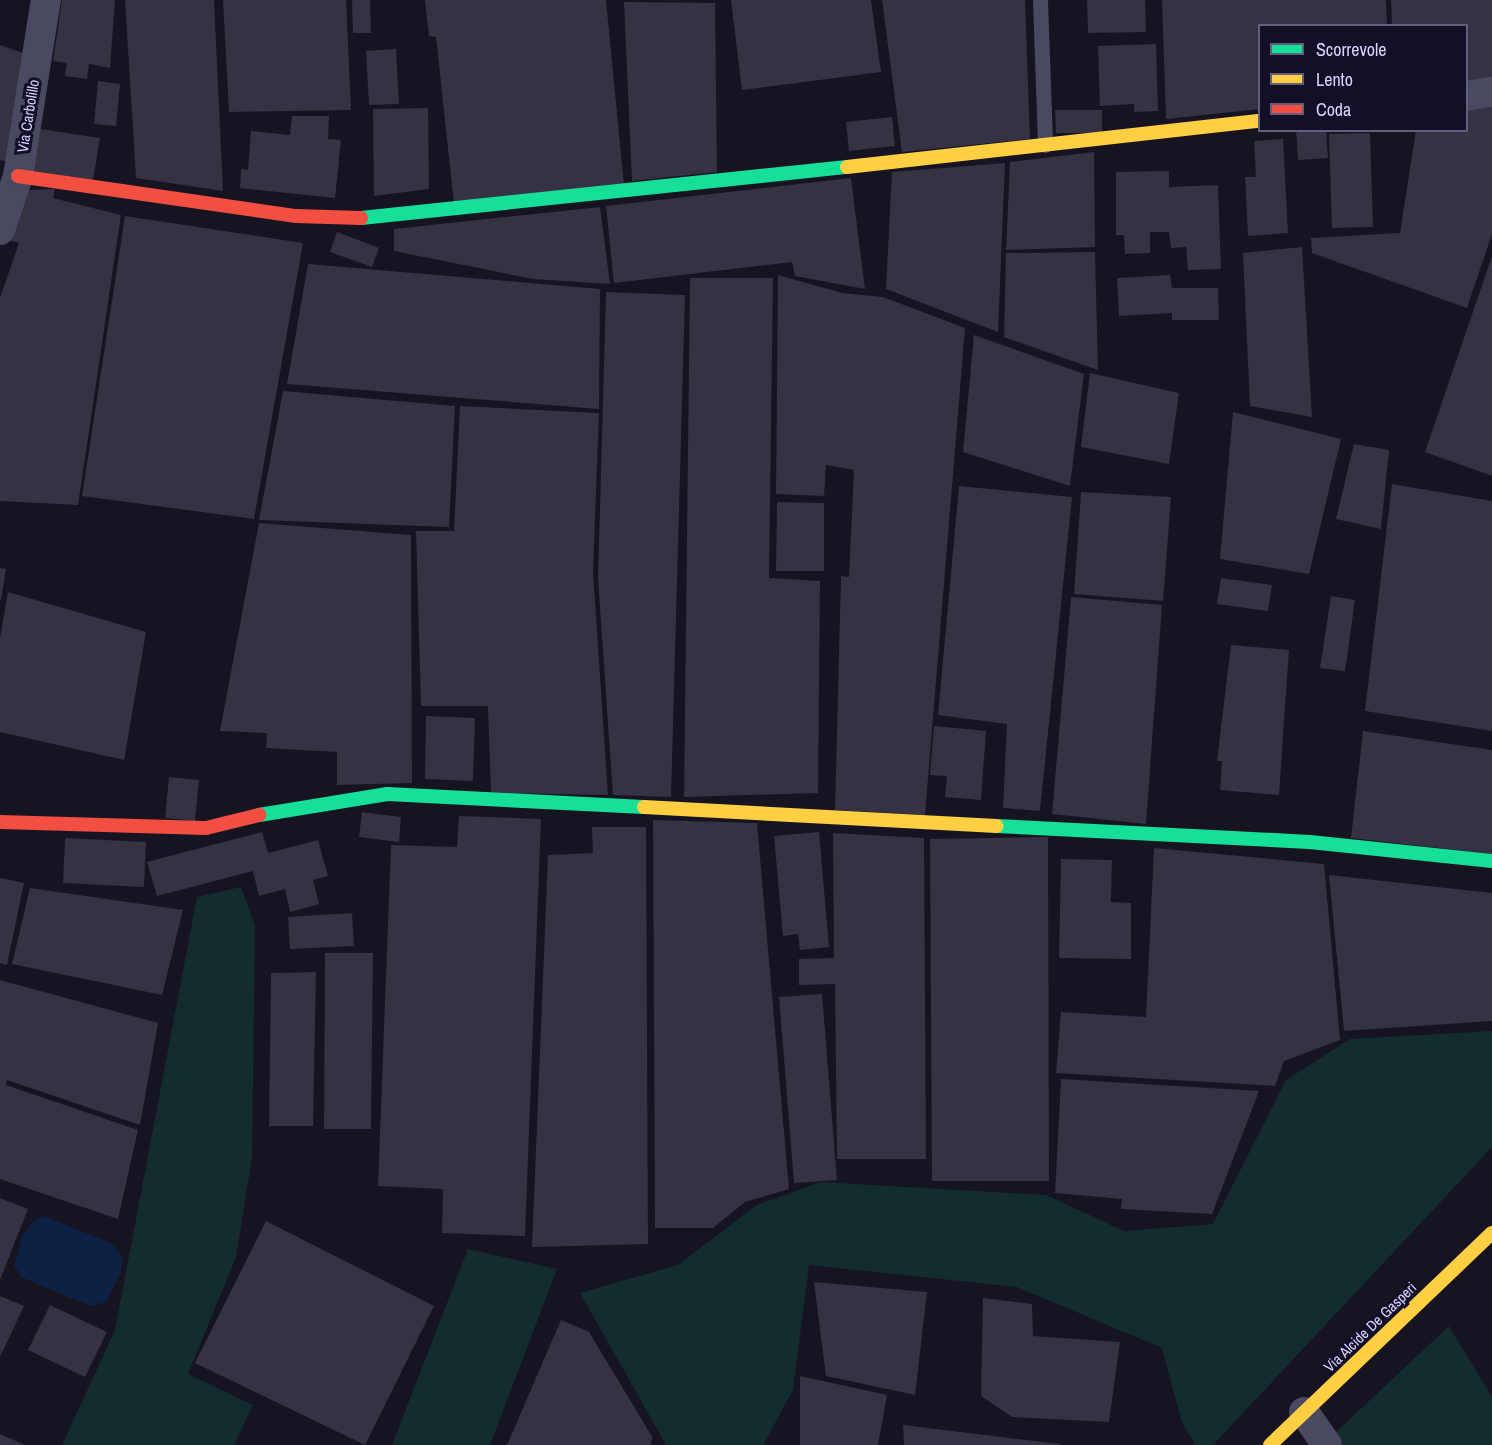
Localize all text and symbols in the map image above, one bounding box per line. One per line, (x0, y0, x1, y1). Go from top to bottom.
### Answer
legend (1258, 24, 1468, 132)
text: Scorrevole (1316, 37, 1387, 62)
text: Lento (1316, 67, 1353, 92)
street label: Via Carbolillo (13, 78, 43, 154)
text: Coda (1316, 97, 1351, 122)
street label: Via Alcide De Gasperi (1320, 1278, 1420, 1376)

